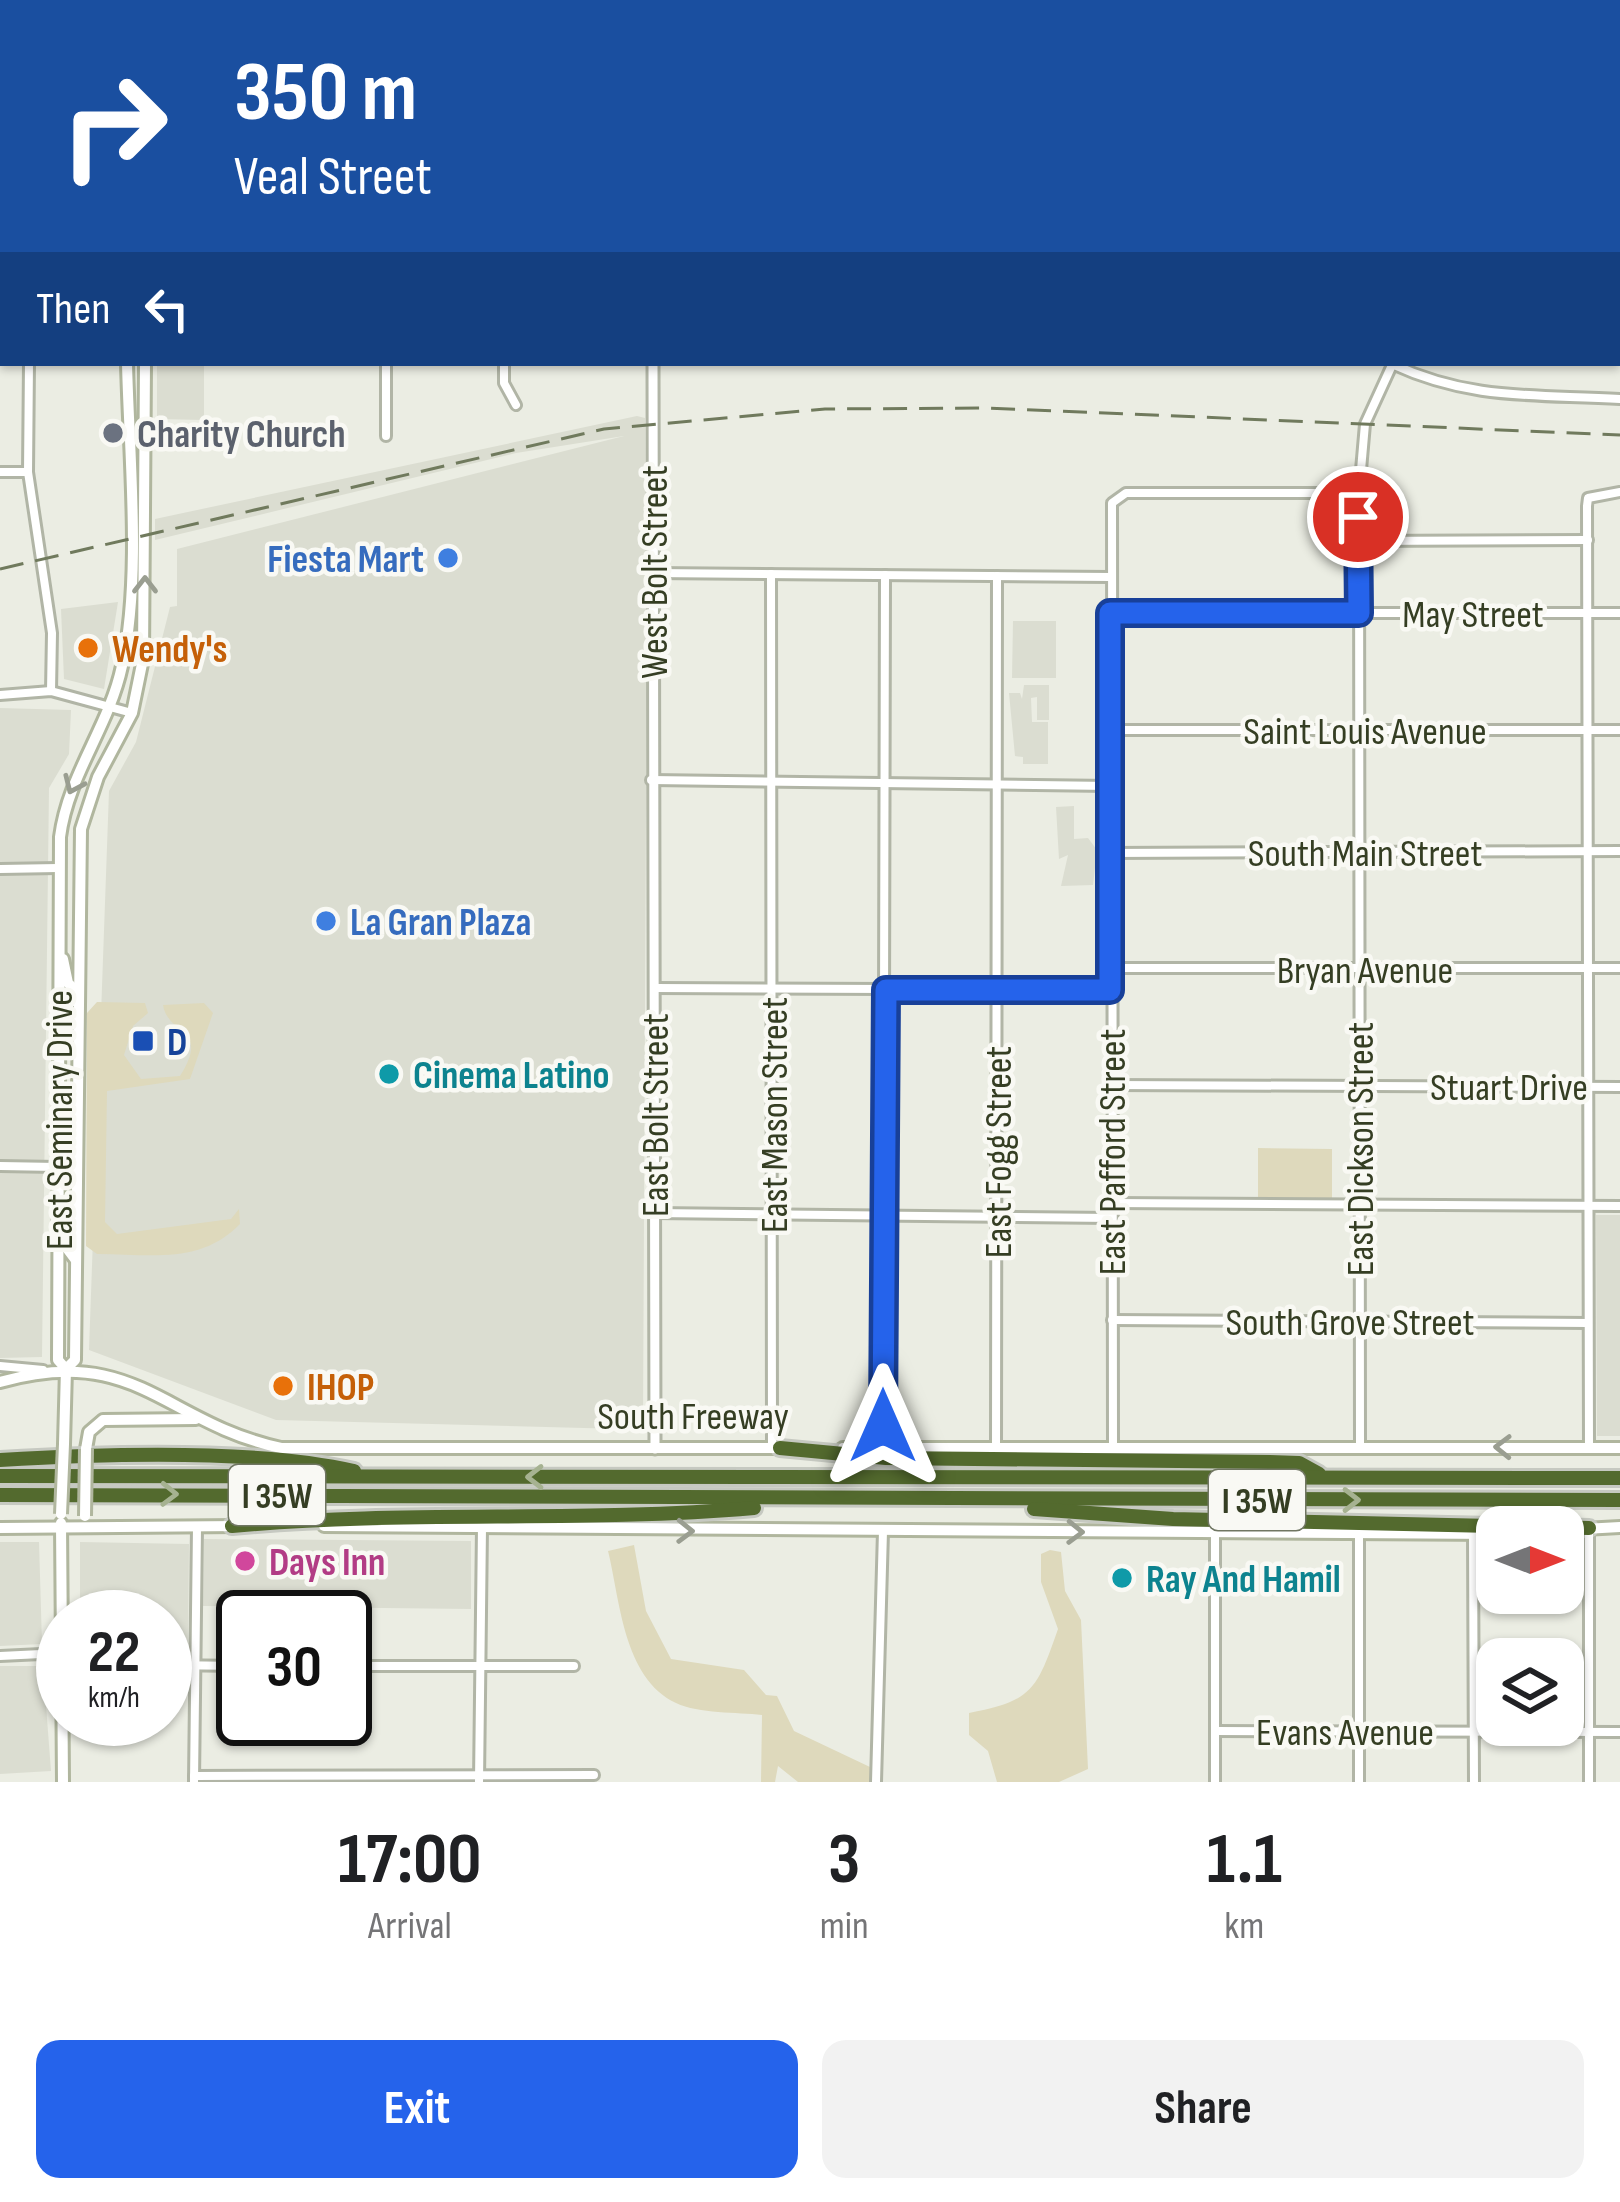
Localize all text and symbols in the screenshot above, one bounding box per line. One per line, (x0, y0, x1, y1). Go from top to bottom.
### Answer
text: 350 m (234, 43, 417, 144)
icon: right (36, 48, 192, 204)
text: Veal Street (234, 145, 432, 210)
icon: left (134, 276, 200, 342)
text: Then (36, 282, 110, 337)
place label: Charity Church (137, 412, 346, 459)
marker: Charity Church (100, 420, 126, 446)
street label: West Bolt Street (632, 465, 679, 679)
pin (1307, 466, 1409, 568)
icon: arrive (1325, 484, 1391, 550)
place label: Fiesta Mart (267, 537, 424, 584)
marker: Fiesta Mart (435, 545, 461, 571)
one-way arrow (132, 575, 158, 593)
street label: May Street (1402, 592, 1544, 639)
place label: Wendy's (112, 627, 228, 674)
marker: Wendy's (75, 635, 101, 661)
street label: Saint Louis Avenue (1243, 709, 1487, 756)
one-way arrow (63, 772, 87, 794)
street label: South Main Street (1248, 831, 1482, 878)
place label: La Gran Plaza (350, 900, 532, 947)
marker: La Gran Plaza (313, 908, 339, 934)
street label: Bryan Avenue (1277, 948, 1453, 995)
street label: East Seminary Drive (37, 990, 84, 1250)
street label: East Mason Street (752, 997, 799, 1233)
street label: East Bolt Street (633, 1013, 680, 1217)
place label: D (167, 1020, 187, 1067)
street label: East Dickson Street (1338, 1022, 1385, 1276)
marker: D (130, 1028, 156, 1054)
street label: East Pafford Street (1090, 1029, 1137, 1275)
street label: East Fogg Street (976, 1046, 1023, 1258)
place label: Cinema Latino (413, 1053, 610, 1100)
marker: Cinema Latino (376, 1061, 402, 1087)
street label: Stuart Drive (1430, 1065, 1588, 1112)
street label: South Grove Street (1226, 1300, 1474, 1347)
position arrow (820, 1363, 946, 1489)
place label: IHOP (307, 1365, 374, 1412)
marker: IHOP (270, 1373, 296, 1399)
street label: South Freeway (597, 1394, 789, 1441)
one-way arrow (1493, 1435, 1512, 1461)
one-way arrow (525, 1464, 543, 1490)
road number: I 35W (229, 1465, 325, 1525)
road number: I 35W (1209, 1470, 1305, 1530)
one-way arrow (161, 1481, 179, 1507)
one-way arrow (1343, 1487, 1361, 1513)
north arrow (1476, 1506, 1584, 1614)
map controls (1476, 1506, 1584, 1746)
one-way arrow (677, 1518, 695, 1544)
one-way arrow (1066, 1518, 1085, 1544)
place label: Days Inn (269, 1540, 385, 1587)
marker: Days Inn (232, 1548, 258, 1574)
place label: Ray And Hamil (1146, 1557, 1341, 1604)
marker: Ray And Hamil (1109, 1565, 1135, 1591)
speed limit sign: 30 (216, 1590, 372, 1746)
text: 22 (88, 1617, 140, 1689)
button: layers (1476, 1638, 1584, 1746)
text: km/h (88, 1680, 140, 1716)
street label: Evans Avenue (1256, 1710, 1434, 1757)
text: 17:00 (338, 1817, 482, 1904)
text: 3 (828, 1817, 860, 1904)
text: 1.1 (1207, 1817, 1282, 1904)
text: Arrival (368, 1903, 452, 1950)
text: min (820, 1903, 869, 1950)
text: km (1224, 1903, 1264, 1950)
button: Exit (36, 2040, 798, 2178)
button: Share (822, 2040, 1584, 2178)

